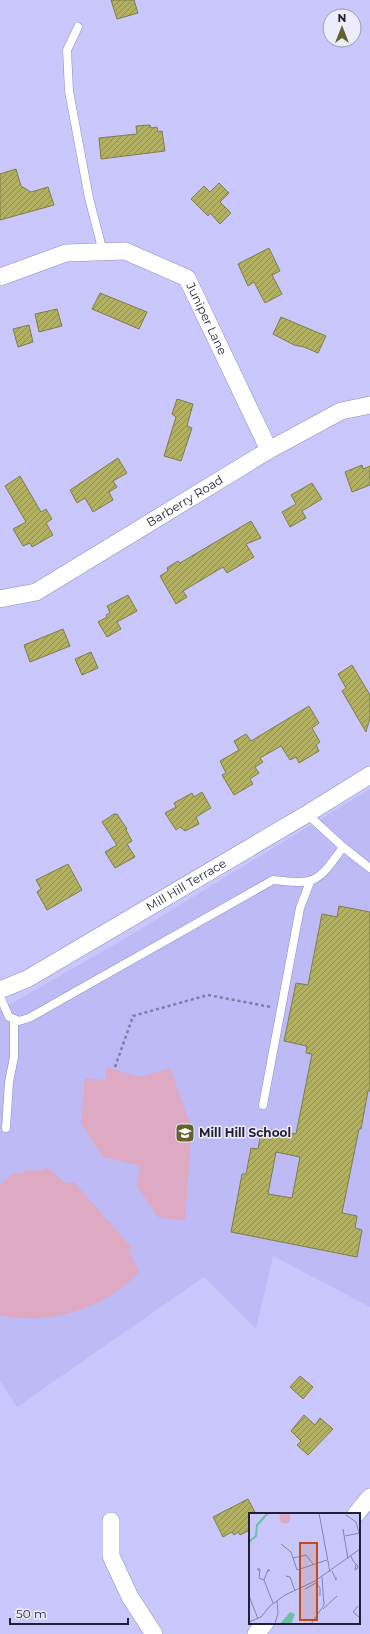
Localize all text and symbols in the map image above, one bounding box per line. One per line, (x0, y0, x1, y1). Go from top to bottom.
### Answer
north arrow (322, 8, 362, 48)
text: N (338, 11, 346, 25)
street label: Juniper Lane (183, 279, 230, 357)
street label: Barberry Road (144, 472, 226, 530)
street label: Mill Hill Terrace (143, 855, 229, 914)
school or university icon: Mill Hill School (174, 1122, 196, 1144)
place label: Mill Hill School (199, 1125, 291, 1140)
inset map (249, 1513, 360, 1624)
scale bar (10, 1600, 128, 1626)
text: 50 m (16, 1606, 47, 1621)

